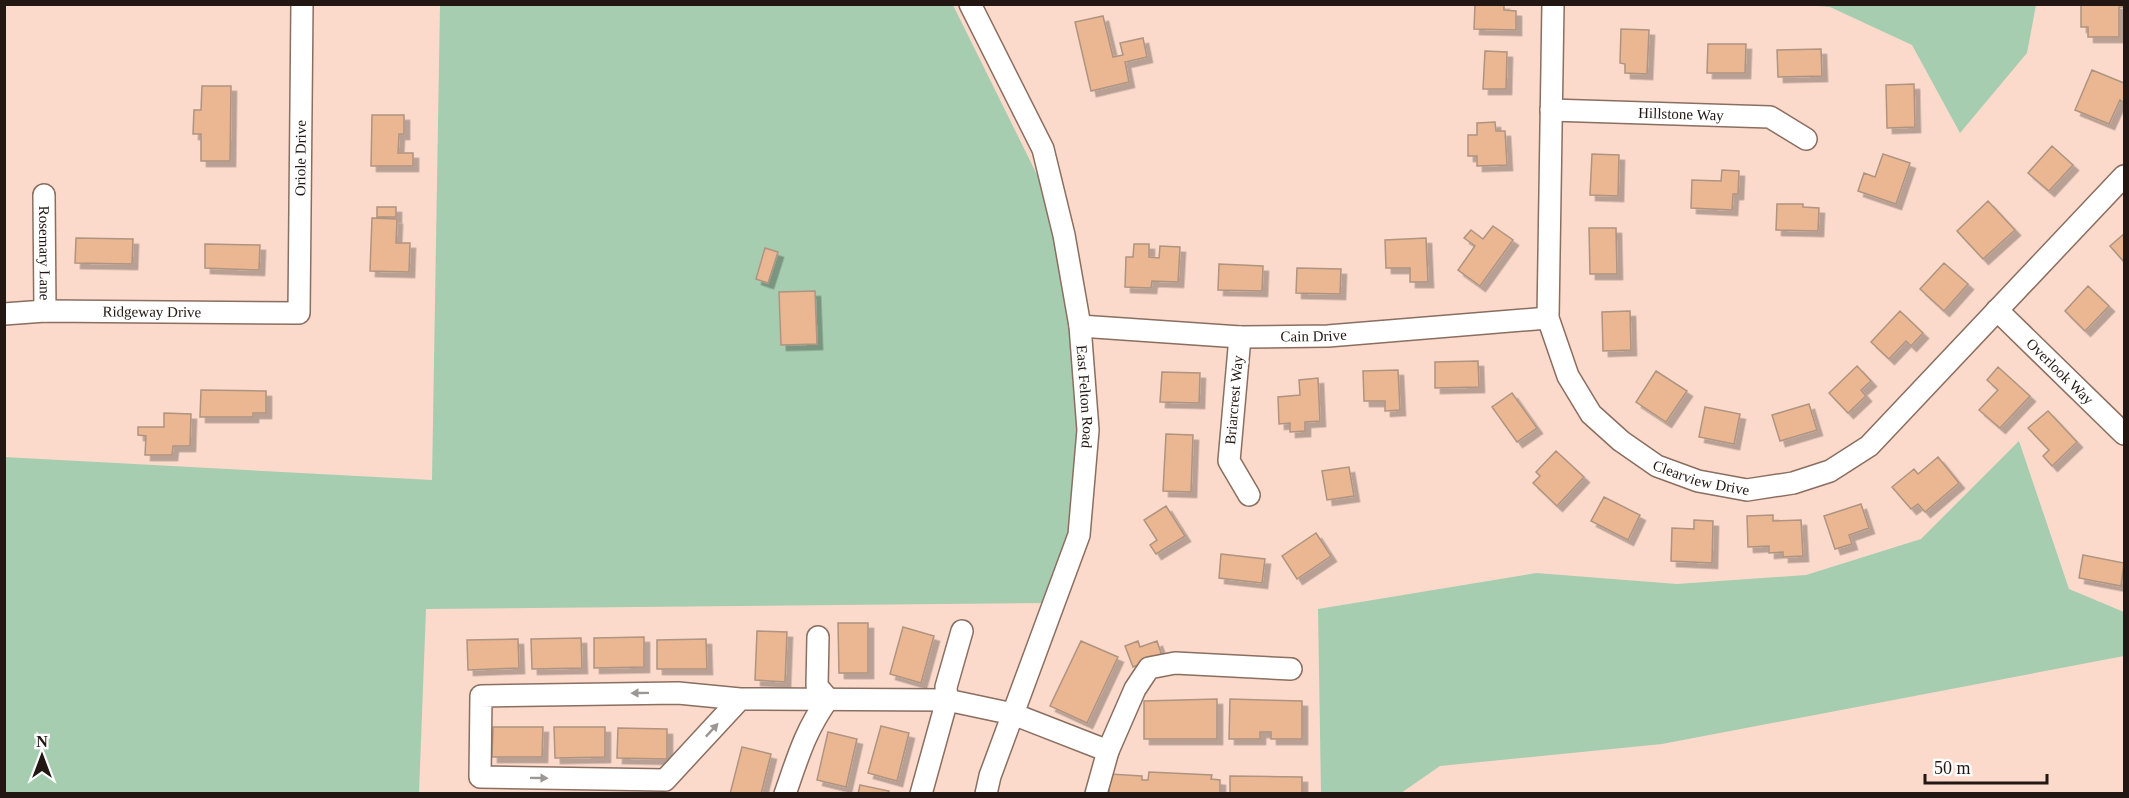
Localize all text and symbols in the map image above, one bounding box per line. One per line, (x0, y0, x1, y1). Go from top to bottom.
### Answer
street label: Hillstone Way (1638, 105, 1725, 124)
street label: Oriole Drive (292, 120, 309, 196)
street label: Rosemary Lane (36, 206, 53, 301)
street label: Ridgeway Drive (102, 303, 202, 320)
street label: Cain Drive (1280, 326, 1348, 345)
street label: Overlook Way (2023, 335, 2097, 408)
street label: East Felton Road (1073, 344, 1096, 449)
street label: Briarcrest Way (1222, 354, 1246, 445)
street label: Clearview Drive (1651, 457, 1751, 498)
one-way arrow (630, 688, 649, 698)
one-way arrow (704, 723, 718, 737)
north arrow (12, 726, 72, 786)
text: N (36, 733, 48, 750)
scale bar (1925, 747, 2046, 785)
text: 50 m (1934, 758, 1971, 778)
one-way arrow (529, 773, 548, 783)

